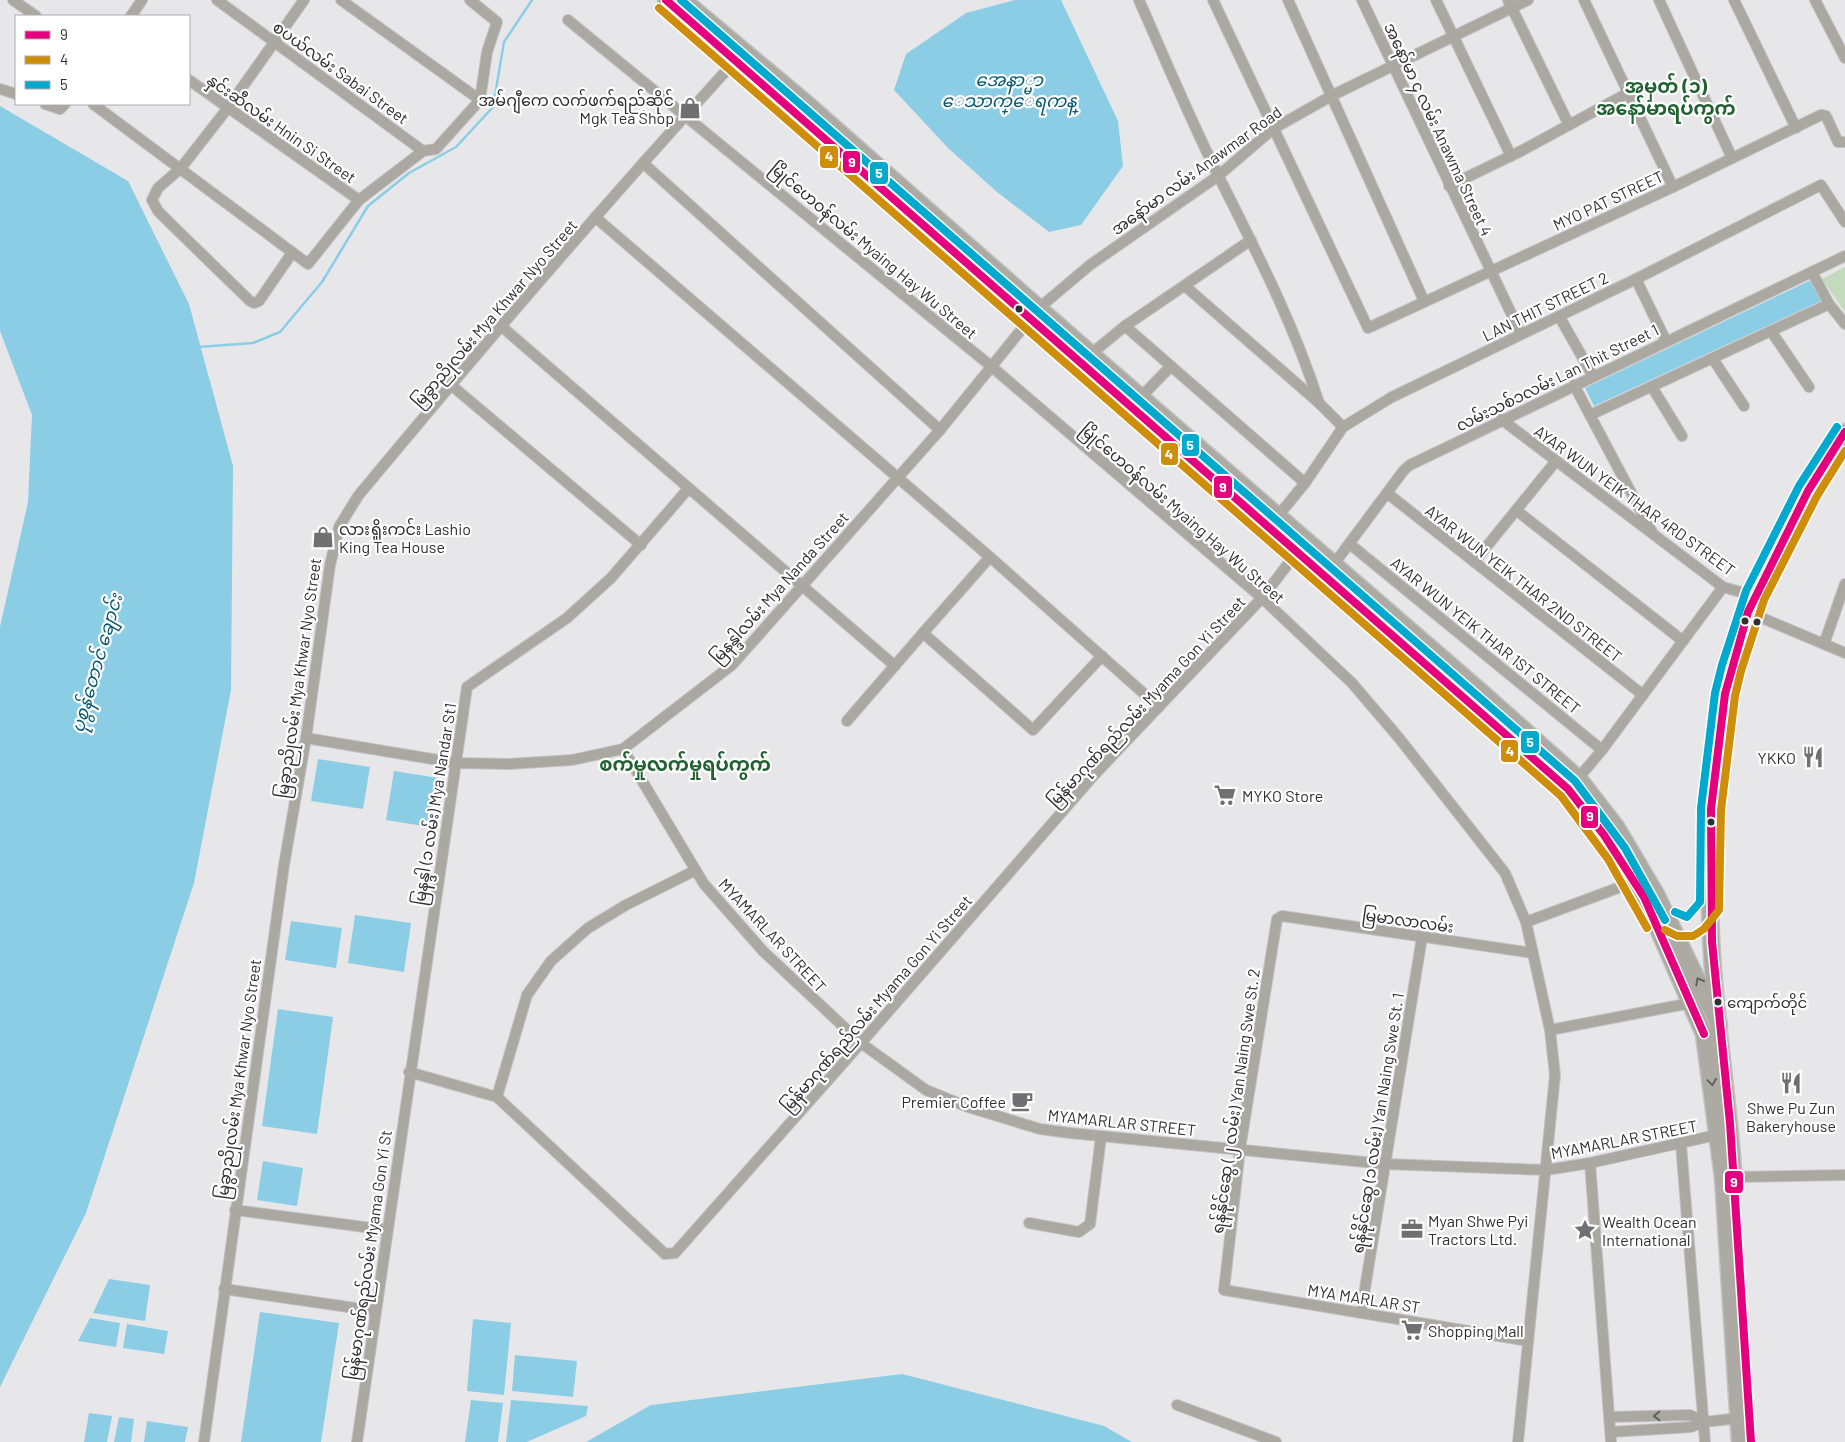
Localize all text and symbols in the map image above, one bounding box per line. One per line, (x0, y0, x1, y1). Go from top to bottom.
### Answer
legend (15, 15, 190, 105)
street label: စပယ်လမ်း Sabai Street (270, 16, 413, 127)
street label: အနော်မာ ၄ လမ်း Anawma Street 4 (1376, 19, 1498, 241)
text: 9 (60, 25, 68, 43)
text: 4 (60, 50, 68, 68)
water label: အေနာ္မာ ေသာက္ေရကန္ (941, 68, 1079, 116)
street label: နှင်းဆီလမ်း Hnin Si Street (201, 69, 360, 191)
district label: အမှတ် (၁) အနော်မာရပ်ကွက် (1596, 73, 1736, 124)
text: 5 (60, 75, 68, 93)
place label: အမ်ဂျီကေ လက်ဖက်ရည်ဆိုင် Mgk Tea Shop (478, 89, 674, 127)
shop icon: အမ်ဂျီကေ လက်ဖက်ရည်ဆိုင် Mgk Tea Shop (677, 95, 703, 121)
street label: အနော်မာ လမ်း Anawmar Road (1106, 101, 1288, 242)
line badge: 4 (819, 145, 839, 169)
text: 4 (825, 147, 833, 164)
line badge: 9 (842, 150, 861, 174)
text: 9 (848, 153, 856, 170)
street label: မြိုင်ဟေဝန်လမ်း Myaing Hay Wu Street (763, 157, 982, 346)
line badge: 5 (869, 161, 889, 185)
text: 5 (875, 164, 883, 181)
street label: MYO PAT STREET (1550, 166, 1666, 234)
street label: မြခွာညိုလမ်း Mya Khwar Nyo Street (407, 215, 584, 414)
street label: LAN THIT STREET 2 (1479, 267, 1611, 345)
unlabelled marker (1014, 304, 1024, 314)
street label: လမ်းသစ်၁လမ်း Lan Thit Street 1 (1452, 319, 1661, 434)
street label: မြိုင်ဟေဝန်လမ်း Myaing Hay Wu Street (1074, 418, 1290, 611)
street label: AYAR WUN YEIK THAR 4RD STREET (1531, 421, 1739, 579)
line badge: 5 (1181, 433, 1200, 457)
text: 5 (1186, 436, 1194, 453)
line badge: 4 (1160, 442, 1179, 466)
text: 4 (1165, 445, 1173, 462)
line badge: 9 (1213, 475, 1233, 499)
text: 9 (1219, 478, 1227, 495)
street label: AYAR WUN YEIK THAR 2ND STREET (1422, 500, 1626, 666)
street label: မြနန္ဒါလမ်း Mya Nanda Street (705, 507, 856, 670)
place label: လားရှိုးကင်း Lashio King Tea House (339, 518, 471, 556)
shop icon: လားရှိုးကင်း Lashio King Tea House (310, 524, 336, 550)
street label: AYAR WUN YEIK THAR 1ST STREET (1387, 552, 1585, 718)
street label: မြခွာညိုလမ်း Mya Khwar Nyo Street (271, 557, 329, 800)
water label: ပုစွန်တောင် ချောင်း (65, 589, 132, 736)
street label: မြန်မာဂုဏ်ရည်လမ်း Myama Gon Yi Street (1043, 591, 1253, 814)
unlabelled marker (1740, 616, 1750, 626)
unlabelled marker (1752, 617, 1762, 627)
street label: မြနန္ဒါ (၁ လမ်း) Mya Nandar St1 (408, 701, 465, 907)
line badge: 5 (1520, 730, 1540, 754)
text: 5 (1526, 733, 1534, 750)
line badge: 4 (1500, 739, 1519, 763)
text: 4 (1506, 742, 1514, 759)
restaurant icon: YKKO (1800, 744, 1826, 770)
place label: YKKO (1758, 748, 1796, 767)
district label: စက်မှုလက်မှုရပ်ကွက် (599, 751, 771, 780)
supermarket icon: MYKO Store (1212, 782, 1238, 808)
place label: MYKO Store (1242, 786, 1323, 805)
line badge: 9 (1580, 805, 1599, 829)
text: 9 (1586, 807, 1594, 824)
unlabelled marker (1706, 817, 1716, 827)
street label: MYAMARLAR STREET (715, 874, 831, 996)
street label: မြန်မာဂုဏ်ရည်လမ်း Myama Gon Yi Street (776, 890, 980, 1119)
street label: မြမာလာလမ်း (1360, 903, 1455, 941)
street label: မြခွာညိုလမ်း Mya Khwar Nyo Street (211, 958, 269, 1201)
street label: ရန်နိုင်ဆွေ (၂ လမ်း) Yan Naing Swe St. 2 (1206, 967, 1269, 1235)
one-way arrow (1695, 977, 1705, 986)
street label: ရန်နိုင်ဆွေ (၁ လမ်း) Yan Naing Swe St. 1 (1346, 991, 1413, 1256)
place label: ကျောက်တိုင် (1727, 993, 1807, 1015)
marker: ကျောက်တိုင် (1713, 997, 1723, 1007)
restaurant icon: Shwe Pu Zun Bakeryhouse (1778, 1070, 1804, 1096)
one-way arrow (1706, 1077, 1716, 1086)
cafe icon: Premier Coffee (1009, 1088, 1035, 1114)
place label: Premier Coffee (901, 1092, 1006, 1111)
place label: Shwe Pu Zun Bakeryhouse (1746, 1098, 1836, 1135)
street label: MYAMARLAR STREET (1047, 1105, 1197, 1139)
street label: MYAMARLAR STREET (1549, 1115, 1699, 1163)
street label: မြန်မာဂုဏ်ရည်လမ်း Myama Gon Yi St (340, 1129, 401, 1382)
line badge: 9 (1724, 1170, 1744, 1194)
text: 9 (1730, 1173, 1738, 1190)
place label: Myan Shwe Pyi Tractors Ltd. (1428, 1211, 1528, 1248)
place label: Wealth Ocean International (1602, 1212, 1697, 1249)
office icon: Myan Shwe Pyi Tractors Ltd. (1399, 1216, 1425, 1242)
place icon: Wealth Ocean International (1572, 1217, 1598, 1243)
street label: MYA MARLAR ST (1306, 1280, 1422, 1316)
supermarket icon: Shopping Mall (1399, 1317, 1425, 1343)
place label: Shopping Mall (1428, 1321, 1524, 1340)
one-way arrow (1653, 1410, 1661, 1421)

